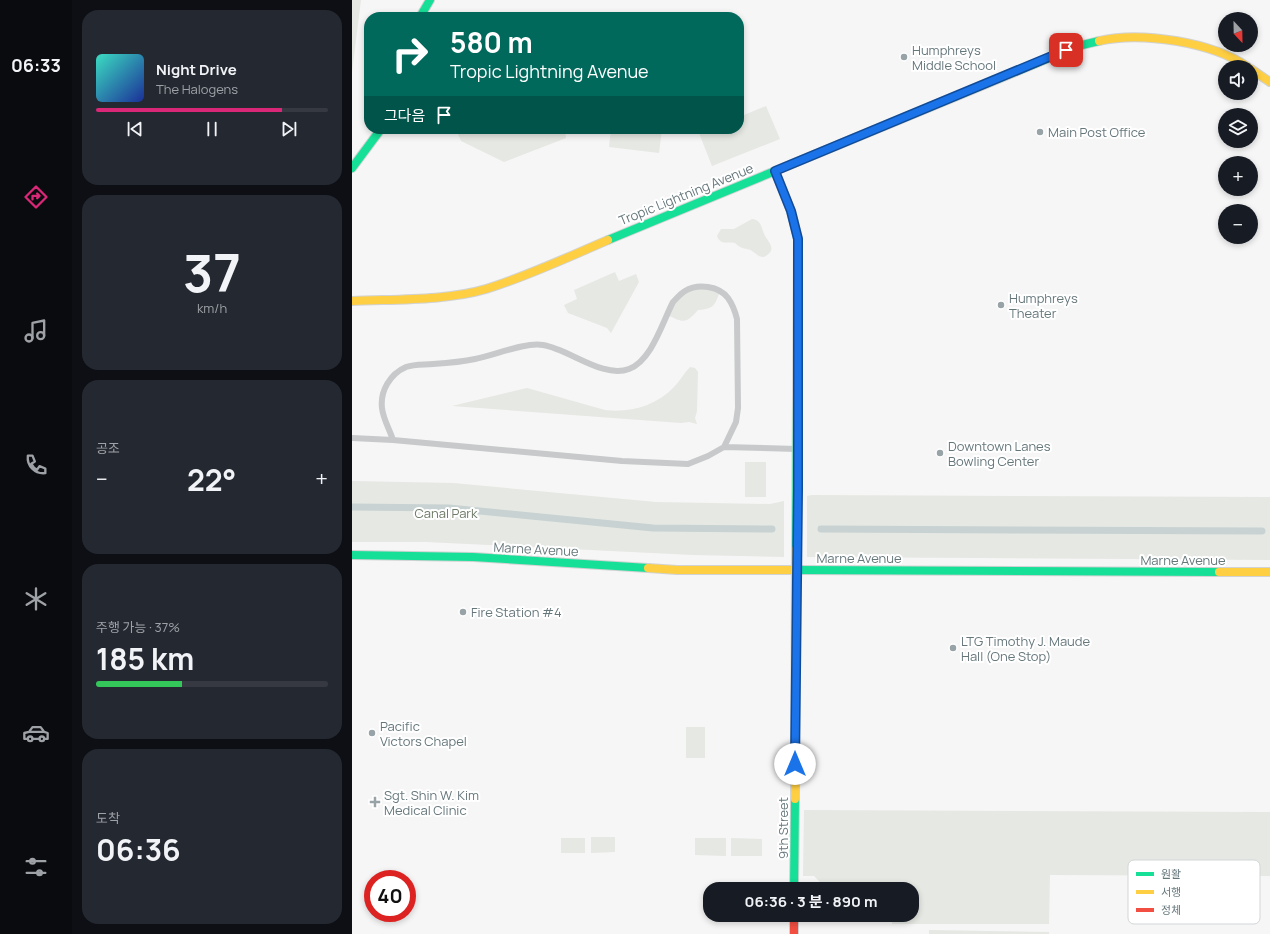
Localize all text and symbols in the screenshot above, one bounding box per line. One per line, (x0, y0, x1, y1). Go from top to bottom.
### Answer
north arrow (1218, 12, 1258, 52)
map controls (1218, 12, 1258, 244)
text: 580 m (450, 23, 533, 61)
icon: right (384, 28, 436, 80)
pin (1049, 33, 1083, 67)
icon: arrive (1055, 39, 1077, 61)
place label: Humphreys Middle School (912, 41, 996, 74)
marker: Humphreys Middle School (899, 52, 909, 62)
text: 06:33 (11, 53, 61, 77)
text: Night Drive (156, 59, 237, 80)
text: Tropic Lightning Avenue (450, 59, 649, 83)
button: sound (1218, 60, 1258, 100)
text: The Halogens (156, 80, 238, 98)
icon: arrive (433, 104, 455, 126)
text: 그다음 (384, 105, 425, 126)
button: layers (1218, 108, 1258, 148)
icon: previous (124, 118, 146, 140)
icon: pause (201, 118, 223, 140)
icon: next (278, 118, 300, 140)
place label: Main Post Office (1048, 123, 1146, 141)
marker: Main Post Office (1035, 127, 1045, 137)
button: + (1218, 156, 1258, 196)
street label: Tropic Lightning Avenue (616, 159, 756, 229)
icon: directions (22, 183, 50, 211)
button: − (1218, 204, 1258, 244)
text: 37 (183, 237, 241, 308)
place label: Humphreys Theater (1009, 289, 1078, 322)
text: km/h (197, 299, 227, 317)
marker: Humphreys Theater (996, 300, 1006, 310)
icon: music (22, 317, 50, 345)
place label: Downtown Lanes Bowling Center (948, 437, 1051, 470)
text: 공조 (96, 439, 120, 457)
marker: Downtown Lanes Bowling Center (935, 448, 945, 458)
icon: phone (22, 451, 50, 479)
text: 22° (187, 459, 236, 500)
text: − (96, 464, 108, 494)
text: + (315, 464, 328, 494)
park label: Canal Park (414, 504, 478, 522)
street label: Marne Avenue (493, 538, 579, 560)
street label: Marne Avenue (816, 549, 902, 567)
street label: Marne Avenue (1140, 551, 1226, 569)
icon: climate (22, 585, 50, 613)
place label: Fire Station #4 (471, 603, 562, 621)
marker: Fire Station #4 (458, 607, 468, 617)
text: 주행 가능 · 37% (96, 618, 180, 636)
place label: LTG Timothy J. Maude Hall (One Stop) (961, 632, 1091, 665)
text: 185 km (96, 638, 194, 679)
marker: LTG Timothy J. Maude Hall (One Stop) (948, 643, 958, 653)
place label: Pacific Victors Chapel (380, 717, 467, 750)
icon: car (22, 719, 50, 747)
marker: Pacific Victors Chapel (367, 728, 377, 738)
position arrow (774, 743, 816, 785)
place label: Sgt. Shin W. Kim Medical Clinic (384, 786, 479, 819)
marker: Sgt. Shin W. Kim Medical Clinic (369, 796, 381, 808)
street label: 9th Street (774, 797, 792, 859)
text: 도착 (96, 809, 120, 827)
text: 06:36 (96, 829, 181, 870)
icon: filters (22, 853, 50, 881)
legend (1128, 860, 1260, 924)
text: 원활 (1161, 866, 1181, 881)
speed limit sign: 40 (364, 870, 416, 922)
text: 서행 (1161, 884, 1181, 899)
text: 06:36 · 3 분 · 890 m (745, 891, 877, 912)
text: 정체 (1161, 902, 1181, 917)

